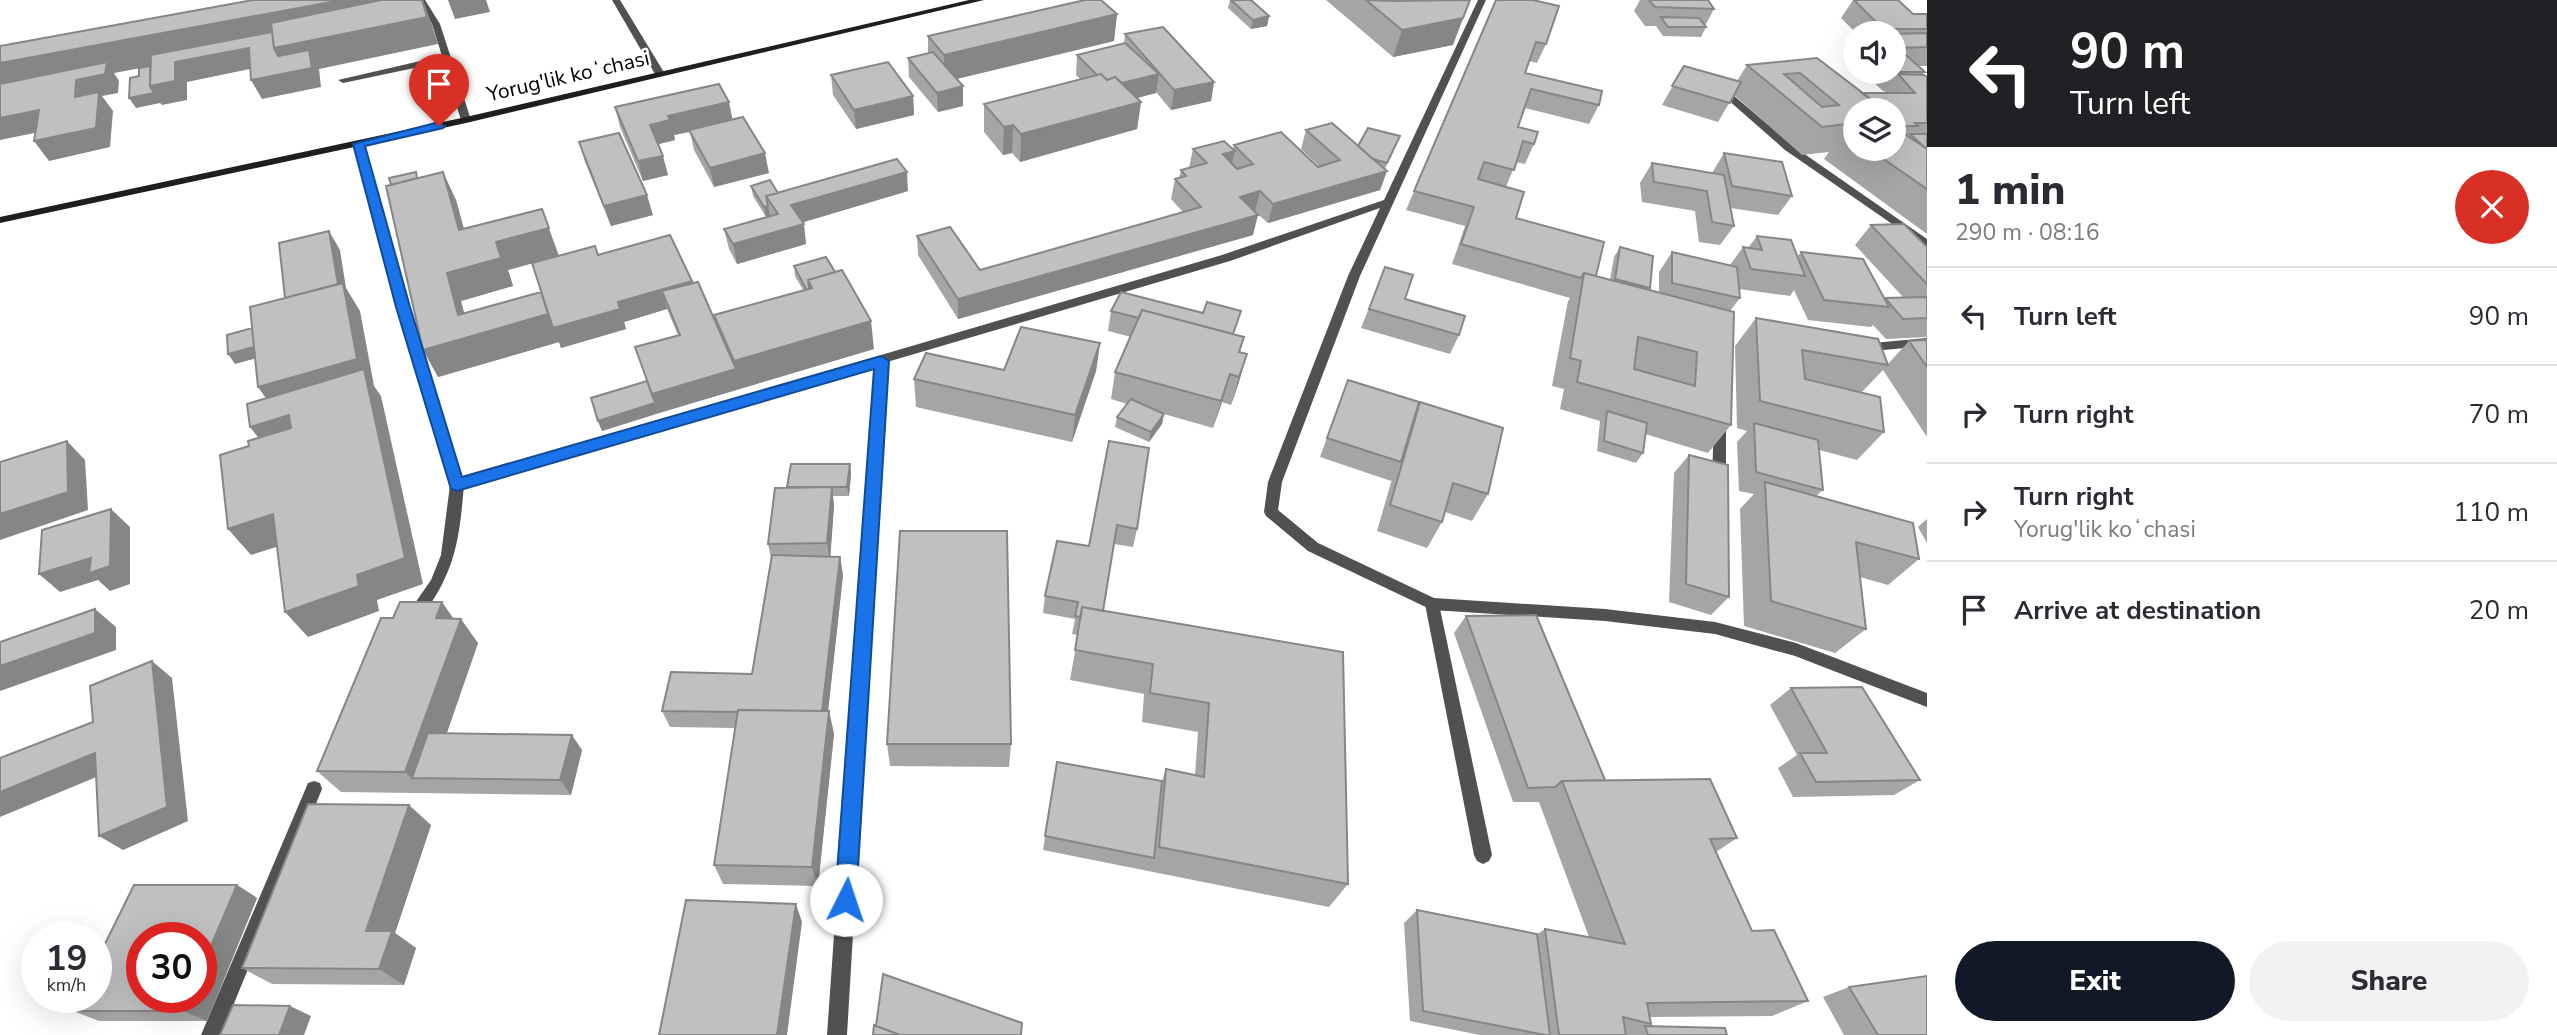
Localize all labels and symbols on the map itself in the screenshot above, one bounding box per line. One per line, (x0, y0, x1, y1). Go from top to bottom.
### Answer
street label: Yorug'lik koʻchasi (483, 44, 652, 109)
pin (409, 54, 469, 126)
position arrow (809, 863, 883, 937)
speed limit sign: 30 (126, 922, 217, 1013)

